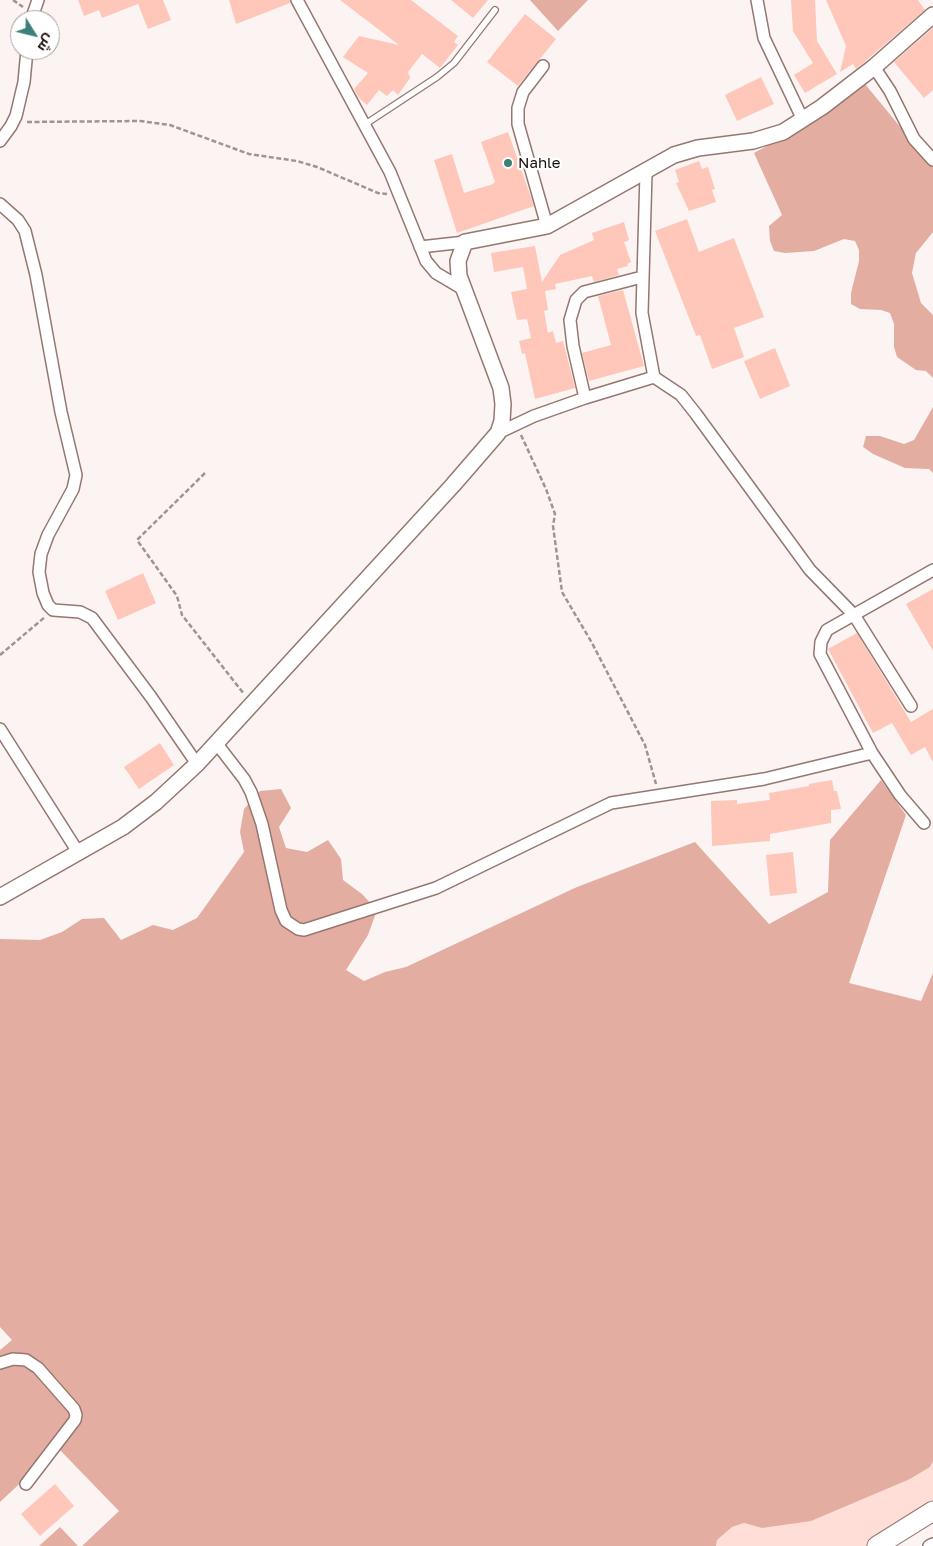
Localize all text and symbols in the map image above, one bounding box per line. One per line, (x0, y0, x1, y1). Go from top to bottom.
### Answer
north arrow (10, 10, 60, 60)
text: ش (35, 31, 59, 56)
place label: Nahle (518, 154, 560, 172)
marker: Nahle (502, 157, 514, 169)

